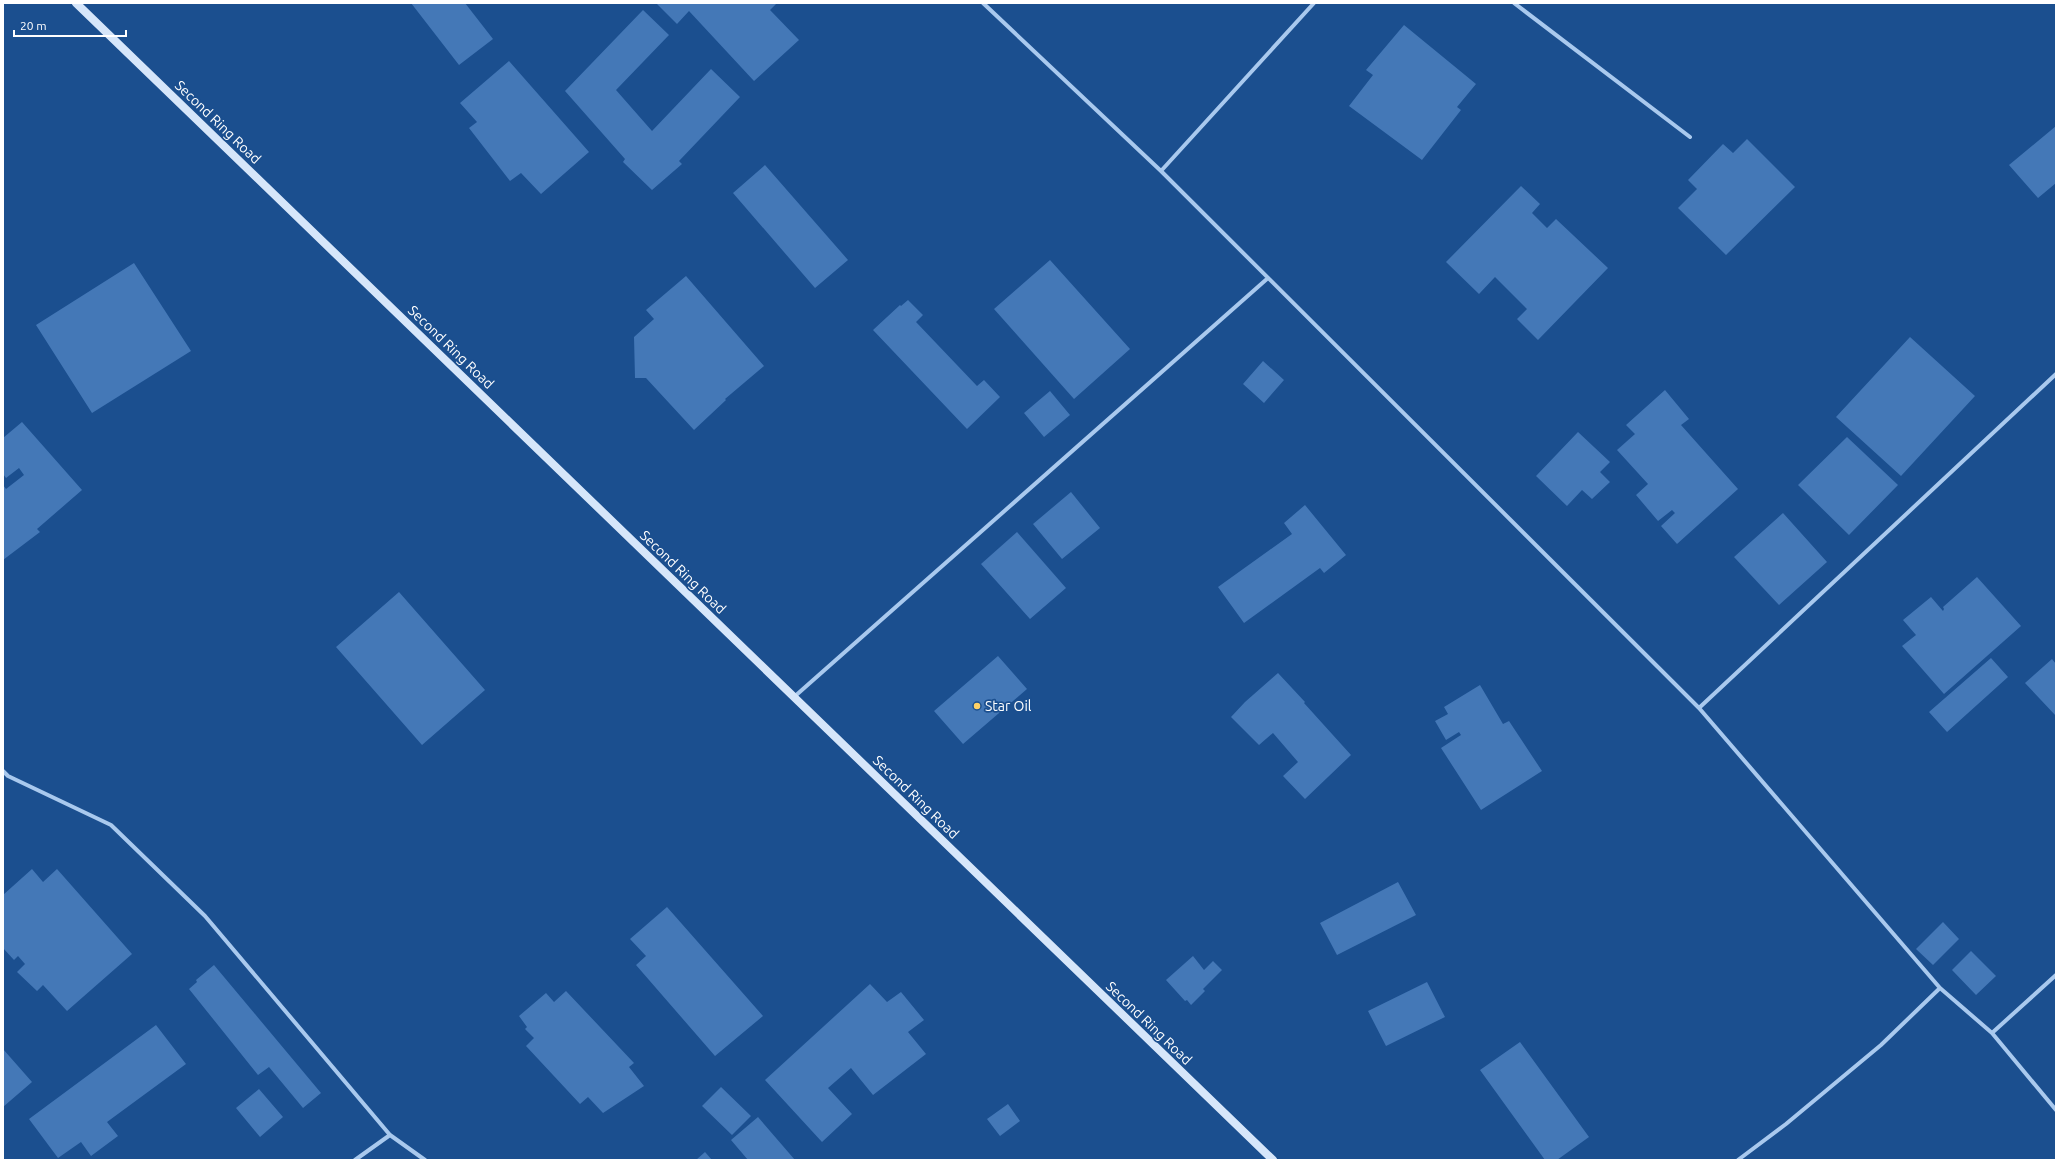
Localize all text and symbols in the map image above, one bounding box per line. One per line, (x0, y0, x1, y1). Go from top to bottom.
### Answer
scale bar (14, 12, 126, 38)
text: 20 m (20, 19, 47, 32)
street label: Second Ring Road (172, 77, 264, 167)
street label: Second Ring Road (405, 302, 497, 392)
street label: Second Ring Road (637, 527, 729, 617)
place label: Star Oil (985, 698, 1032, 714)
marker: Star Oil (972, 701, 982, 711)
street label: Second Ring Road (870, 752, 962, 842)
street label: Second Ring Road (1103, 978, 1195, 1068)

